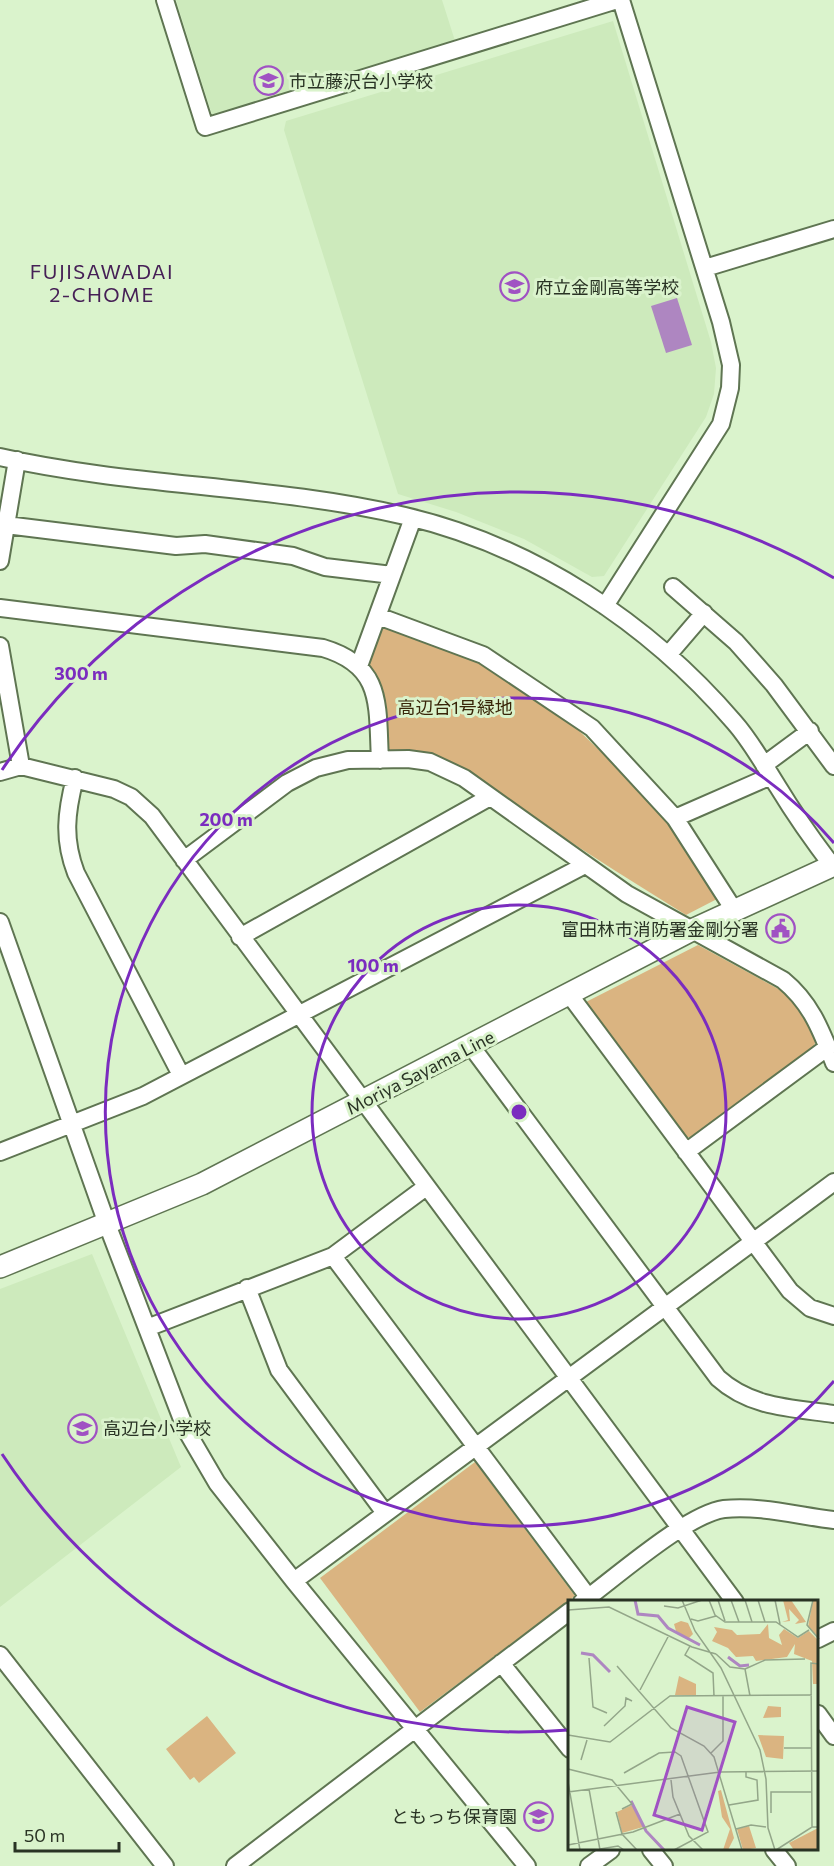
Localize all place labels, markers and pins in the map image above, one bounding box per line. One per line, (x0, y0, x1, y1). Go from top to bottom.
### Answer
school or university icon: 市立藤沢台小学校 (252, 65, 284, 97)
place label: 市立藤沢台小学校 (289, 70, 433, 92)
school or university icon: 府立金剛高等学校 (498, 271, 530, 303)
place label: 府立金剛高等学校 (535, 276, 679, 298)
public building icon: 富田林市消防署金剛分署 (764, 913, 796, 945)
place label: 富田林市消防署金剛分署 (561, 918, 759, 940)
centre of rings (509, 1102, 529, 1122)
school or university icon: 高辺台小学校 (66, 1412, 98, 1444)
place label: 高辺台小学校 (103, 1417, 211, 1439)
school or university icon: ともっち保育園 (522, 1800, 554, 1832)
place label: ともっち保育園 (391, 1805, 517, 1827)

